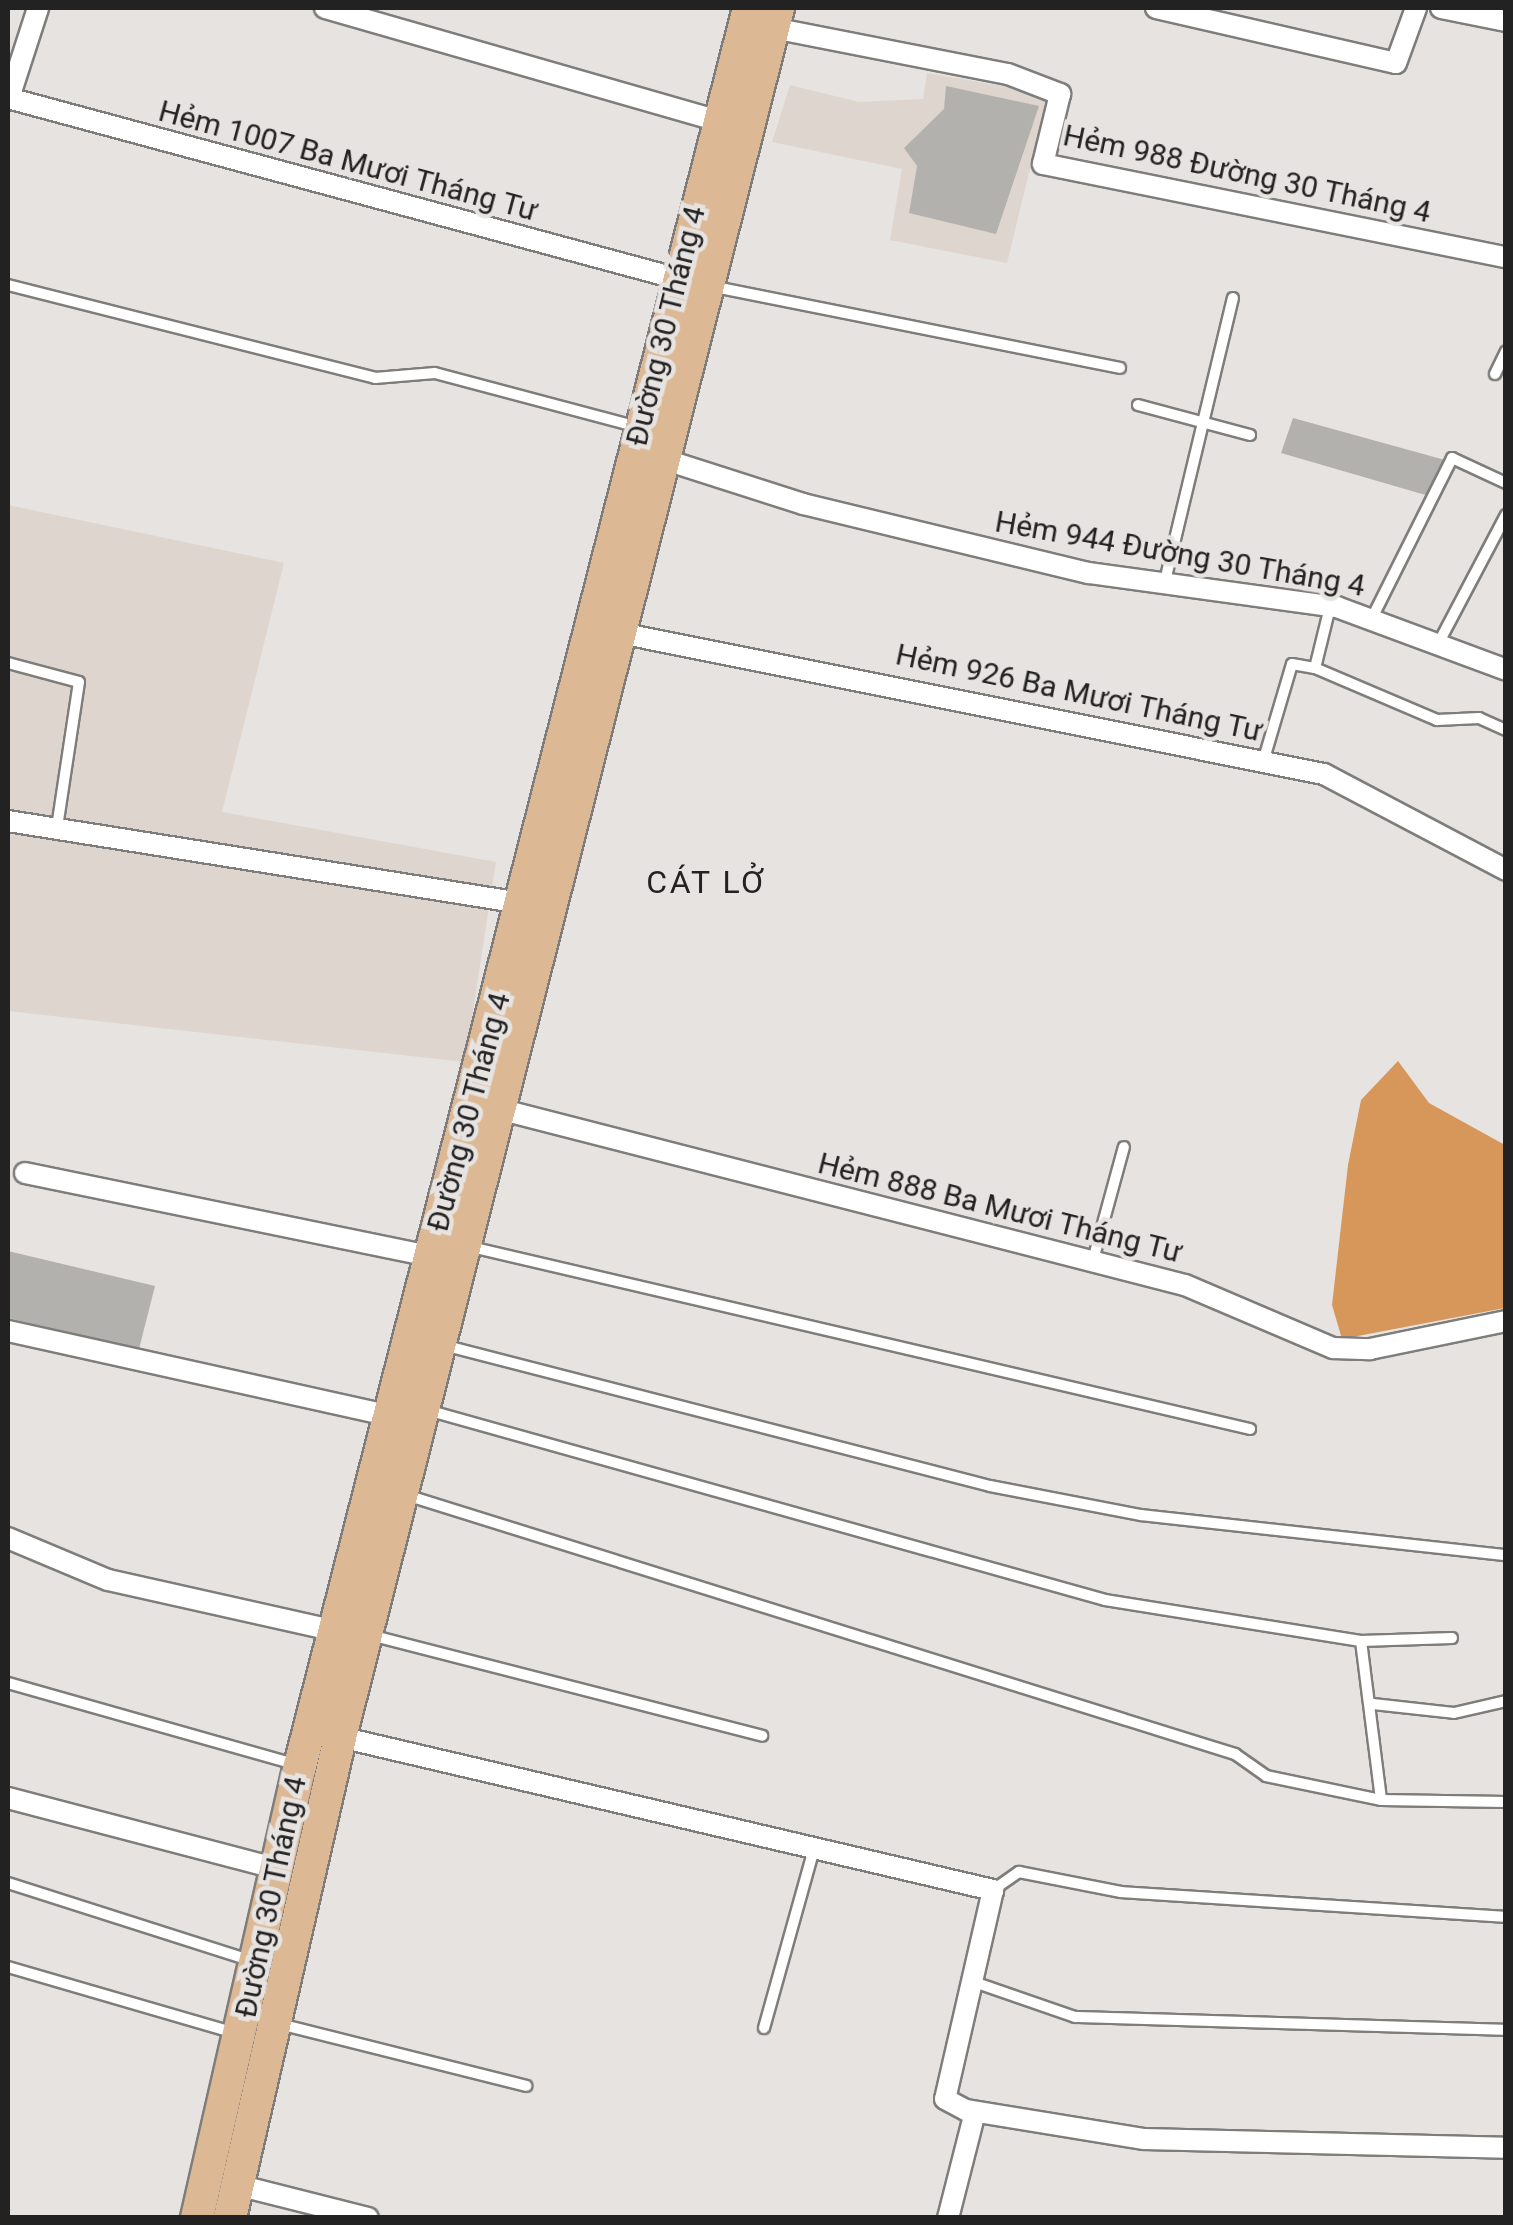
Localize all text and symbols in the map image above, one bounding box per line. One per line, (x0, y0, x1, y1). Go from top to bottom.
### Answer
street label: Hẻm 1007 Ba Mươi Tháng Tư (154, 93, 542, 229)
street label: Hẻm 988 Đường 30 Tháng 4 (1060, 117, 1434, 231)
street label: Đường 30 Tháng 4 (619, 202, 713, 450)
street label: Hẻm 944 Đường 30 Tháng 4 (992, 504, 1368, 604)
street label: Hẻm 926 Ba Mươi Tháng Tư (892, 636, 1266, 750)
district label: CÁT LỞ (646, 863, 766, 901)
street label: Đường 30 Tháng 4 (420, 988, 518, 1236)
street label: Hẻm 888 Ba Mươi Tháng Tư (814, 1145, 1186, 1271)
street label: Đường 30 Tháng 4 (228, 1773, 314, 2021)

